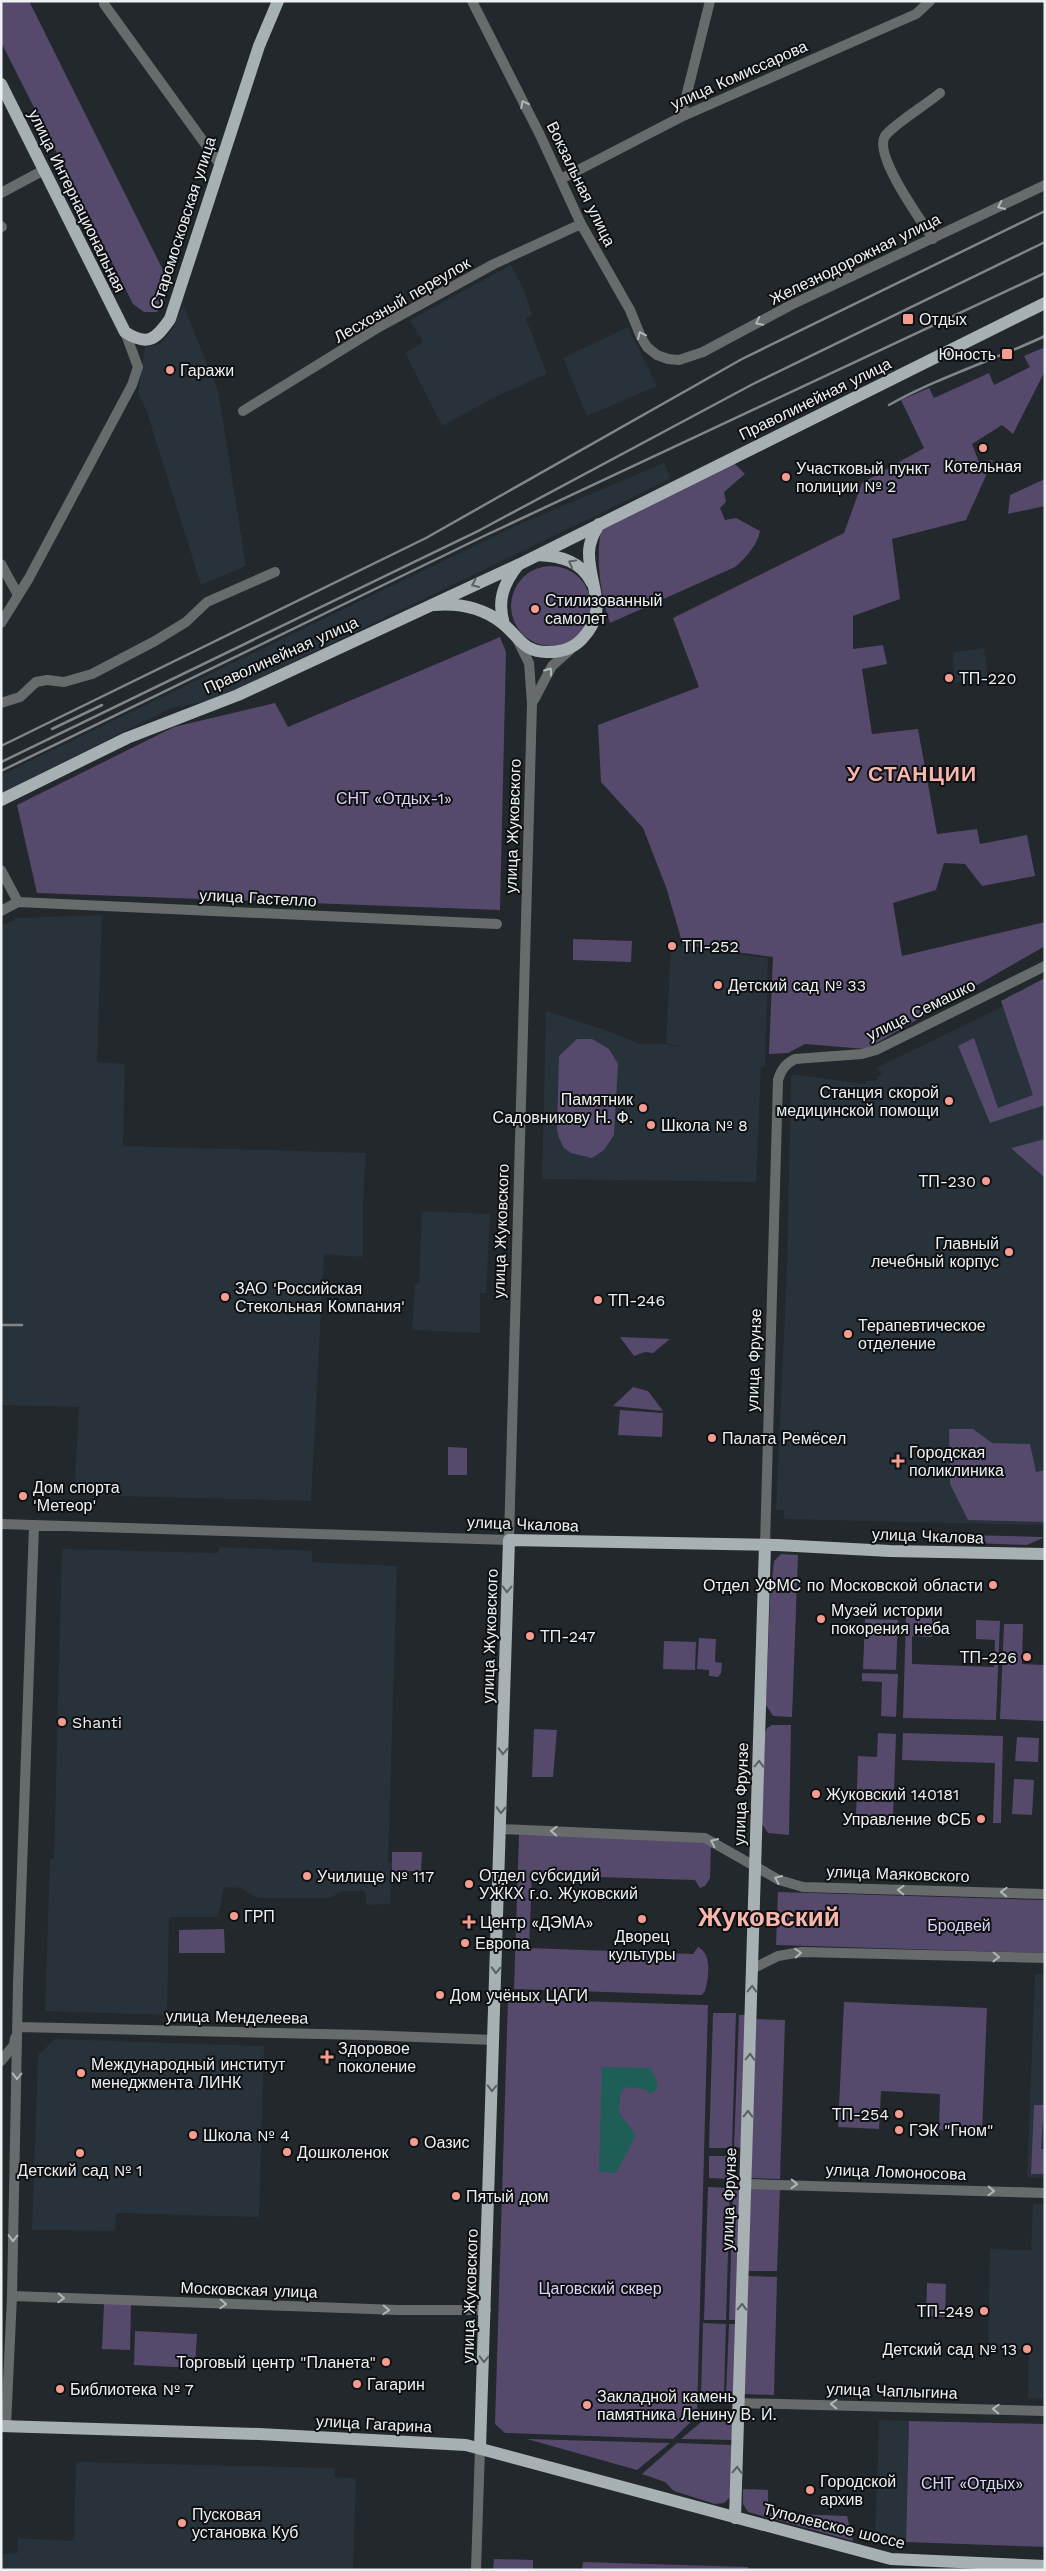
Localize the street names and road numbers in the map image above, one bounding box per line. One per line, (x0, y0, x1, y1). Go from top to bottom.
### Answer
street label: улица Комиссарова (668, 36, 810, 114)
street label: улица Интернациональная (24, 106, 130, 296)
street label: Вокзальная улица (543, 118, 619, 250)
street label: Старомосковская улица (146, 134, 220, 312)
street label: Железнодорожная улица (766, 209, 944, 309)
street label: Лесхозный переулок (330, 253, 474, 347)
street label: Праволинейная улица (736, 354, 894, 444)
street label: Праволинейная улица (201, 612, 361, 698)
street label: улица Жуковского (501, 758, 525, 894)
street label: улица Гастелло (199, 885, 317, 911)
street label: улица Семашко (863, 975, 979, 1045)
street label: улица Жуковского (489, 1163, 513, 1299)
street label: улица Фрунзе (743, 1308, 765, 1412)
street label: улица Чкалова (467, 1513, 579, 1535)
street label: улица Чкалова (872, 1525, 984, 1547)
street label: улица Жуковского (478, 1568, 502, 1704)
street label: улица Фрунзе (730, 1742, 752, 1846)
street label: улица Маяковского (826, 1862, 970, 1886)
street label: улица Менделеева (165, 2006, 309, 2028)
street label: улица Фрунзе (718, 2147, 740, 2251)
street label: улица Ломоносова (825, 2160, 967, 2184)
street label: улица Жуковского (458, 2228, 482, 2364)
street label: Московская улица (180, 2278, 318, 2302)
street label: улица Чаплыгина (826, 2379, 958, 2403)
street label: улица Гагарина (316, 2411, 433, 2437)
street label: Туполевское шоссе (761, 2499, 907, 2553)

